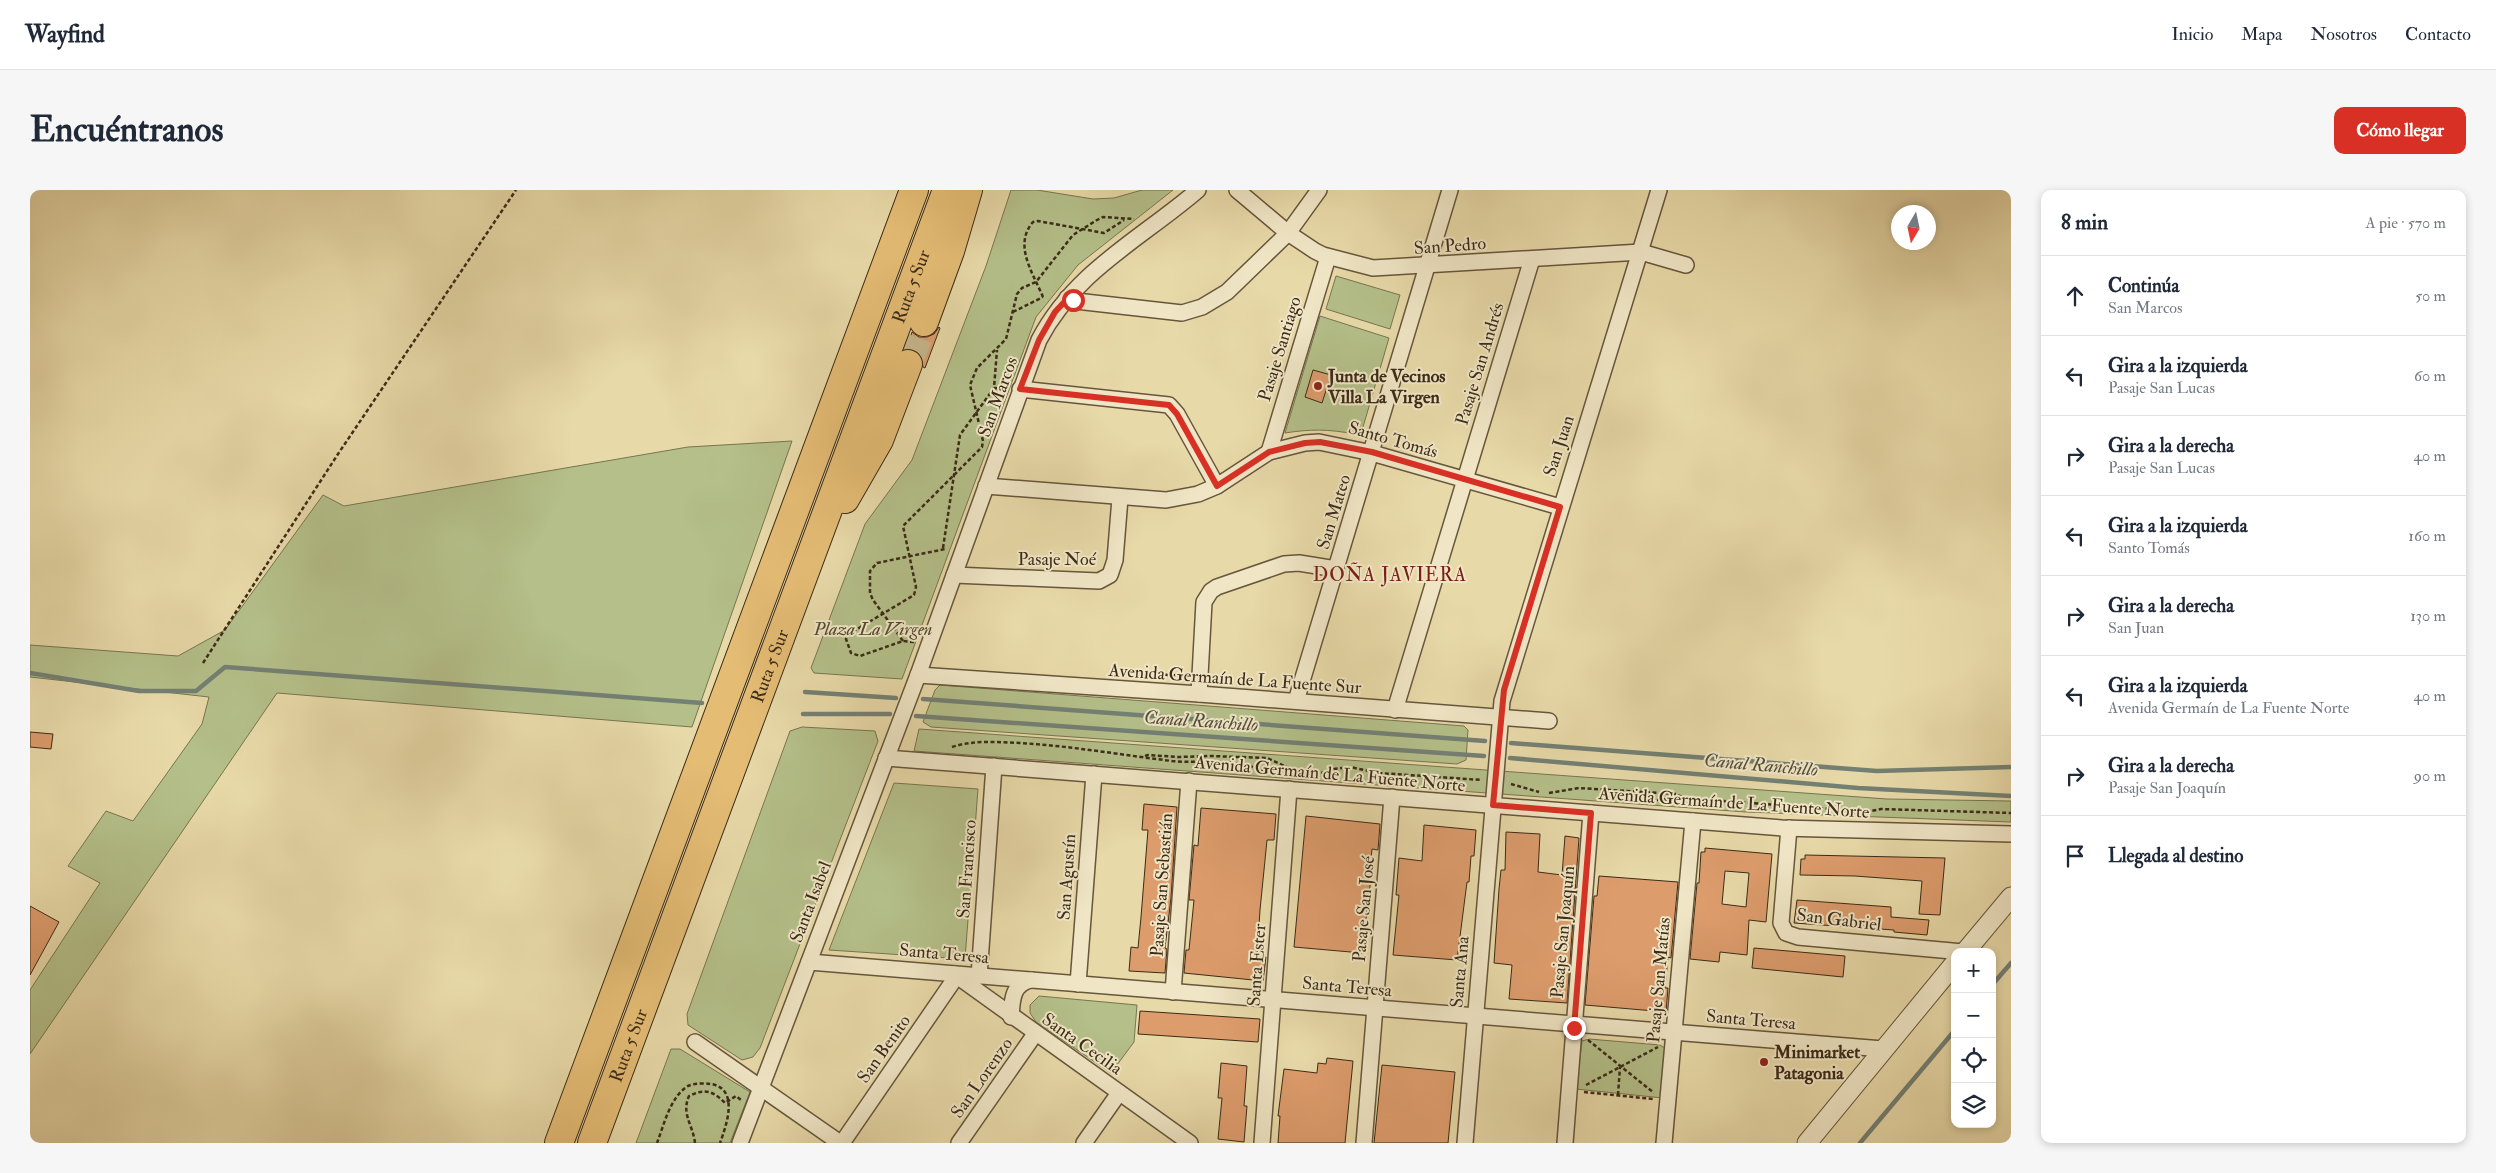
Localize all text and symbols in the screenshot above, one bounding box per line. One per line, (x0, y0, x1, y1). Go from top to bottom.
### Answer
text: Wayfind (25, 19, 105, 50)
text: Inicio (2171, 23, 2213, 46)
text: Mapa (2241, 23, 2283, 46)
text: Nosotros (2311, 23, 2377, 46)
text: Contacto (2405, 23, 2471, 46)
button: Cómo llegar (2334, 107, 2466, 154)
text: Encuéntranos (30, 108, 223, 152)
north arrow (1891, 205, 1936, 250)
text: 8 min (2061, 209, 2108, 236)
text: A pie · 570 m (2365, 213, 2446, 233)
street label: San Pedro (1413, 232, 1487, 260)
street label: Ruta 5 Sur (887, 246, 935, 326)
text: Continúa (2108, 274, 2179, 298)
icon: ahead (2061, 282, 2089, 310)
text: 50 m (2415, 286, 2446, 306)
route start (1062, 289, 1085, 312)
street label: Pasaje Santiago (1253, 293, 1307, 404)
text: San Marcos (2108, 298, 2183, 318)
street label: Pasaje San Andrés (1450, 300, 1510, 428)
street label: San Marcos (973, 354, 1023, 440)
text: Gira a la izquierda (2108, 354, 2247, 378)
icon: left (2061, 362, 2089, 390)
place label: Junta de Vecinos Villa La Virgen (1327, 365, 1445, 409)
text: 60 m (2414, 366, 2446, 386)
text: Pasaje San Lucas (2108, 378, 2215, 398)
marker: Junta de Vecinos Villa La Virgen (1312, 380, 1324, 392)
street label: San Juan (1538, 412, 1580, 480)
street label: Santo Tomás (1346, 416, 1440, 464)
text: Gira a la derecha (2108, 434, 2234, 458)
icon: right (2061, 442, 2089, 470)
text: 40 m (2413, 446, 2446, 466)
text: Pasaje San Lucas (2108, 458, 2215, 478)
street label: San Mateo (1312, 471, 1356, 552)
text: Gira a la izquierda (2108, 514, 2247, 538)
icon: left (2061, 522, 2089, 550)
text: 160 m (2408, 526, 2446, 546)
text: Santo Tomás (2108, 538, 2190, 558)
street label: Pasaje Noé (1018, 548, 1097, 571)
district label: DOÑA JAVIERA (1313, 561, 1467, 587)
text: Gira a la derecha (2108, 594, 2234, 618)
icon: right (2061, 602, 2089, 630)
text: 130 m (2410, 606, 2446, 626)
park label: Plaza La Virgen (813, 618, 932, 641)
text: San Juan (2108, 618, 2164, 638)
street label: Ruta 5 Sur (746, 626, 794, 706)
street label: Avenida Germaín de La Fuente Sur (1107, 659, 1362, 699)
text: Gira a la izquierda (2108, 674, 2247, 698)
icon: left (2061, 682, 2089, 710)
text: 40 m (2413, 686, 2446, 706)
text: Avenida Germaín de La Fuente Norte (2108, 698, 2349, 718)
water label: Canal Ranchillo (1143, 705, 1259, 737)
water label: Canal Ranchillo (1703, 748, 1819, 782)
street label: Avenida Germaín de La Fuente Norte (1193, 751, 1467, 797)
text: Gira a la derecha (2108, 754, 2234, 778)
icon: right (2061, 762, 2089, 790)
text: 90 m (2414, 766, 2446, 786)
text: Pasaje San Joaquín (2108, 778, 2226, 798)
street label: Avenida Germaín de La Fuente Norte (1597, 782, 1871, 824)
street label: Pasaje San Sebastián (1145, 812, 1179, 958)
street label: San Francisco (952, 819, 982, 919)
street label: San Agustín (1053, 833, 1081, 921)
icon: arrive (2061, 842, 2089, 870)
text: Llegada al destino (2108, 844, 2243, 868)
street label: Pasaje San José (1348, 855, 1380, 963)
street label: Santa Isabel (785, 858, 837, 946)
street label: Pasaje San Joaquín (1546, 865, 1580, 999)
street label: San Gabriel (1795, 903, 1883, 937)
street label: Pasaje San Matías (1642, 916, 1676, 1044)
street label: Santa Ester (1243, 923, 1271, 1007)
street label: Santa Ana (1445, 935, 1475, 1009)
street label: Santa Teresa (898, 939, 990, 969)
map controls (1951, 948, 1996, 1128)
button: + (1951, 948, 1996, 993)
street label: Santa Teresa (1301, 972, 1393, 1002)
button: − (1951, 993, 1996, 1038)
street label: Ruta 5 Sur (604, 1005, 653, 1086)
street label: Santa Teresa (1705, 1005, 1797, 1035)
street label: Santa Cecilia (1037, 1008, 1127, 1080)
street label: San Benito (852, 1010, 916, 1088)
route end (1563, 1017, 1586, 1040)
street label: San Lorenzo (946, 1033, 1018, 1123)
button: locate (1951, 1038, 1996, 1083)
place label: Minimarket Patagonia (1773, 1041, 1860, 1085)
marker: Minimarket Patagonia (1758, 1056, 1770, 1068)
button: layers (1951, 1083, 1996, 1128)

